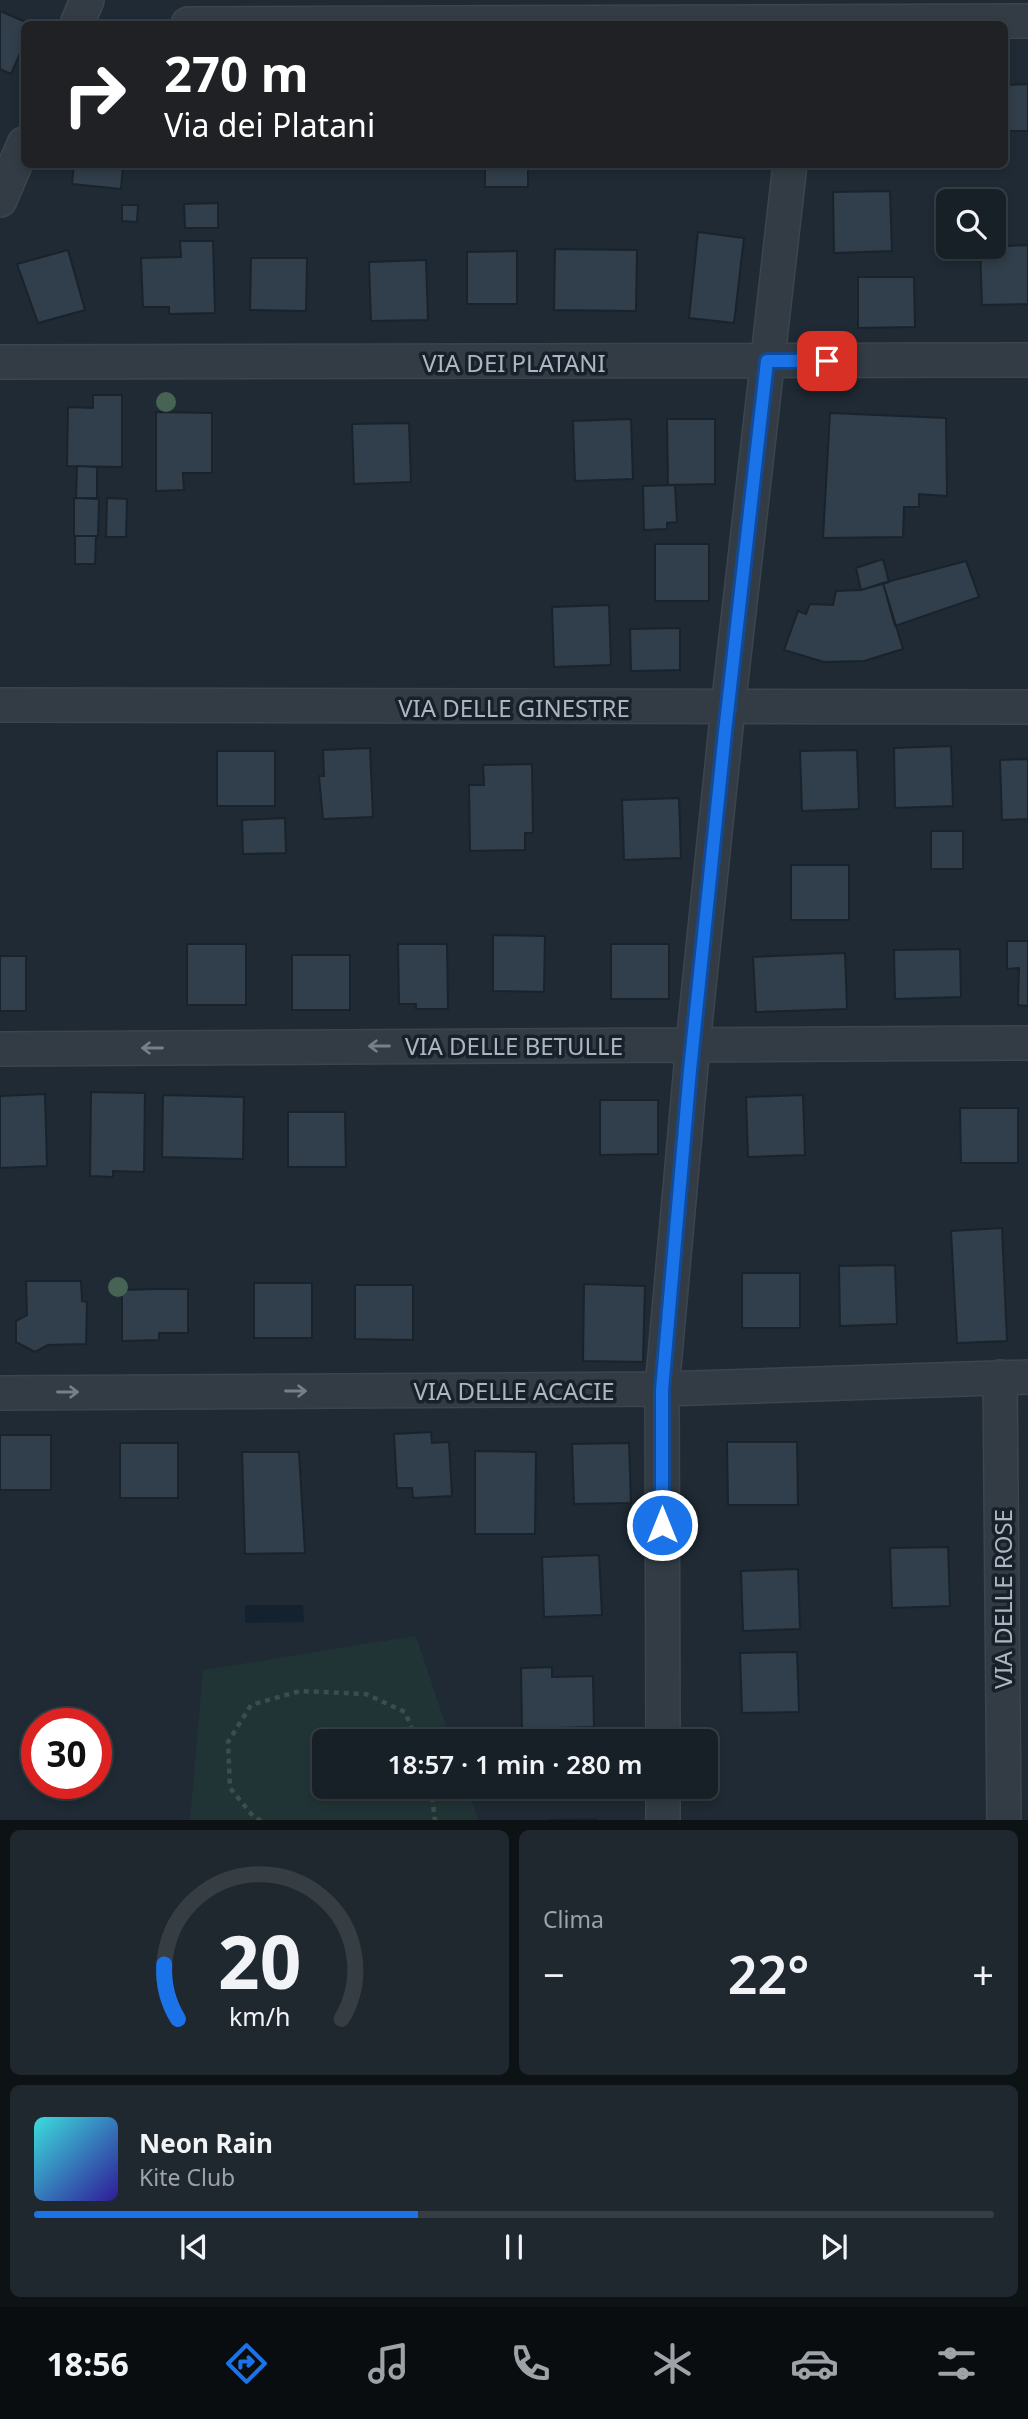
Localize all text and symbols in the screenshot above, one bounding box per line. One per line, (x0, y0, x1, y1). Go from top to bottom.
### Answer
text: 270 m (164, 40, 309, 106)
icon: right (49, 49, 140, 140)
text: Via dei Platani (164, 103, 375, 146)
map controls (936, 189, 1006, 259)
button: search (936, 189, 1006, 259)
pin (797, 331, 857, 391)
icon: arrive (808, 342, 846, 380)
street label: VIA DEI PLATANI (422, 346, 606, 379)
street label: VIA DELLE GINESTRE (398, 691, 630, 724)
street label: VIA DELLE BETULLE (405, 1029, 623, 1062)
one-way arrow (368, 1039, 391, 1053)
one-way arrow (141, 1041, 164, 1055)
street label: VIA DELLE ACACIE (413, 1374, 615, 1407)
one-way arrow (284, 1384, 307, 1398)
one-way arrow (56, 1385, 79, 1399)
position arrow (625, 1488, 699, 1562)
street label: VIA DELLE ROSE (986, 1509, 1019, 1689)
speed limit sign: 30 (21, 1708, 112, 1799)
text: 18:57 · 1 min · 280 m (388, 1746, 642, 1782)
text: Clima (543, 1903, 604, 1935)
text: 20 (218, 1911, 301, 2010)
text: 22° (728, 1938, 809, 2009)
text: − (543, 1948, 565, 2000)
text: + (972, 1948, 994, 2000)
text: km/h (229, 1998, 290, 2032)
text: Neon Rain (139, 2125, 273, 2161)
text: Kite Club (139, 2161, 235, 2193)
icon: previous (175, 2228, 213, 2266)
icon: pause (495, 2228, 533, 2266)
icon: next (815, 2228, 853, 2266)
icon: directions (222, 2339, 271, 2388)
icon: music (364, 2339, 413, 2388)
icon: phone (506, 2339, 555, 2388)
icon: climate (648, 2339, 697, 2388)
icon: car (790, 2339, 839, 2388)
icon: filters (932, 2339, 981, 2388)
text: 18:56 (47, 2342, 129, 2385)

